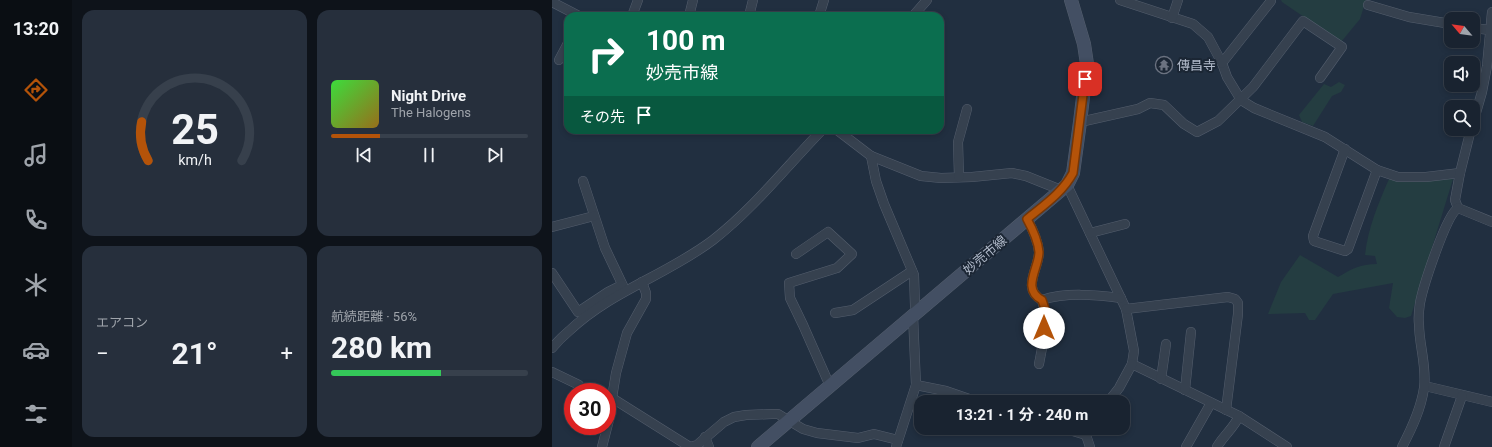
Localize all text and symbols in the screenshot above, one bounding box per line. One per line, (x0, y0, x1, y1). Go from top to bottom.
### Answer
north arrow (1444, 12, 1480, 48)
map controls (1444, 12, 1480, 136)
text: 13:20 (13, 18, 59, 39)
text: 100 m (646, 24, 725, 57)
icon: right (580, 28, 632, 80)
temple icon: 傳昌寺 (1154, 55, 1174, 75)
button: sound (1444, 56, 1480, 92)
place label: 傳昌寺 (1177, 58, 1216, 73)
text: 妙売市線 (646, 62, 718, 83)
pin (1068, 62, 1102, 96)
icon: arrive (1074, 68, 1096, 90)
icon: directions (22, 76, 50, 104)
text: Night Drive (391, 87, 466, 105)
button: search (1444, 100, 1480, 136)
icon: arrive (633, 104, 655, 126)
text: 25 (171, 105, 218, 154)
text: The Halogens (391, 105, 471, 120)
text: その先 (580, 108, 625, 126)
icon: music (22, 141, 50, 169)
icon: previous (353, 144, 375, 166)
icon: pause (418, 144, 440, 166)
icon: next (484, 144, 506, 166)
text: km/h (178, 151, 211, 167)
icon: phone (22, 206, 50, 234)
street label: 妙売市線 (960, 233, 1010, 277)
icon: climate (22, 271, 50, 299)
position arrow (1023, 307, 1065, 349)
text: 航続距離 · 56% (331, 309, 417, 324)
text: エアコン (96, 315, 148, 330)
text: 280 km (331, 330, 432, 365)
icon: car (22, 336, 50, 364)
text: 21° (171, 336, 218, 371)
text: − (96, 341, 109, 366)
text: + (281, 341, 293, 366)
speed limit sign: 30 (564, 383, 616, 435)
icon: filters (22, 400, 50, 428)
text: 13:21 · 1 分 · 240 m (956, 406, 1088, 424)

